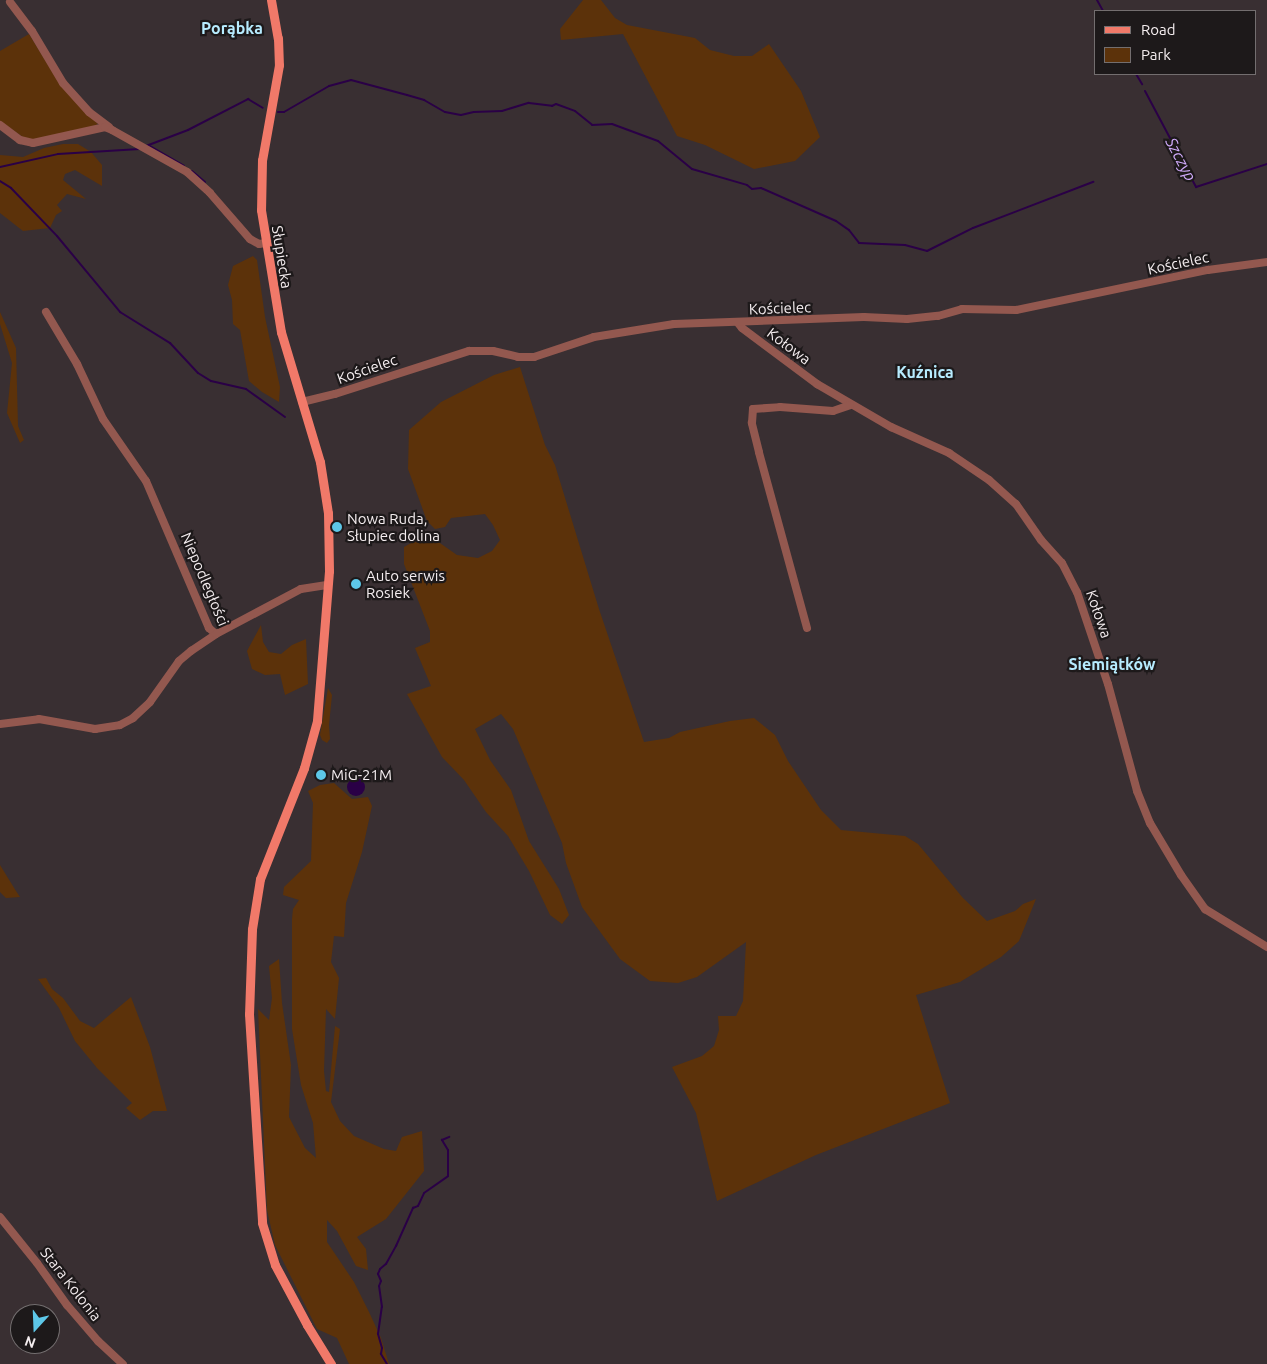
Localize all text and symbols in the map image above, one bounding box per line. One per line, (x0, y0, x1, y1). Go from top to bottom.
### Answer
legend (1094, 10, 1257, 75)
district label: Porąbka (201, 18, 263, 38)
text: Road (1141, 21, 1176, 38)
text: Park (1141, 46, 1171, 63)
water label: Szczyp (1162, 134, 1200, 184)
street label: Słupiecka (268, 224, 296, 290)
street label: Kościelec (1146, 248, 1210, 278)
street label: Kościelec (749, 298, 811, 318)
street label: Kołowa (764, 324, 814, 368)
street label: Kościelec (335, 350, 399, 388)
district label: Kuźnica (896, 362, 954, 382)
place label: Nowa Ruda, Słupiec dolina (347, 509, 440, 544)
marker: Nowa Ruda, Słupiec dolina (331, 521, 343, 533)
street label: Niepodległości (177, 530, 233, 628)
place label: Auto serwis Rosiek (366, 566, 445, 601)
marker: Auto serwis Rosiek (350, 578, 362, 590)
street label: Kołowa (1082, 588, 1116, 640)
district label: Siemiątków (1068, 654, 1156, 674)
place label: MiG-21M (331, 766, 392, 784)
marker: MiG-21M (315, 769, 327, 781)
street label: Stara Kolonia (37, 1244, 105, 1324)
north arrow (10, 1304, 60, 1354)
text: N (23, 1333, 38, 1351)

